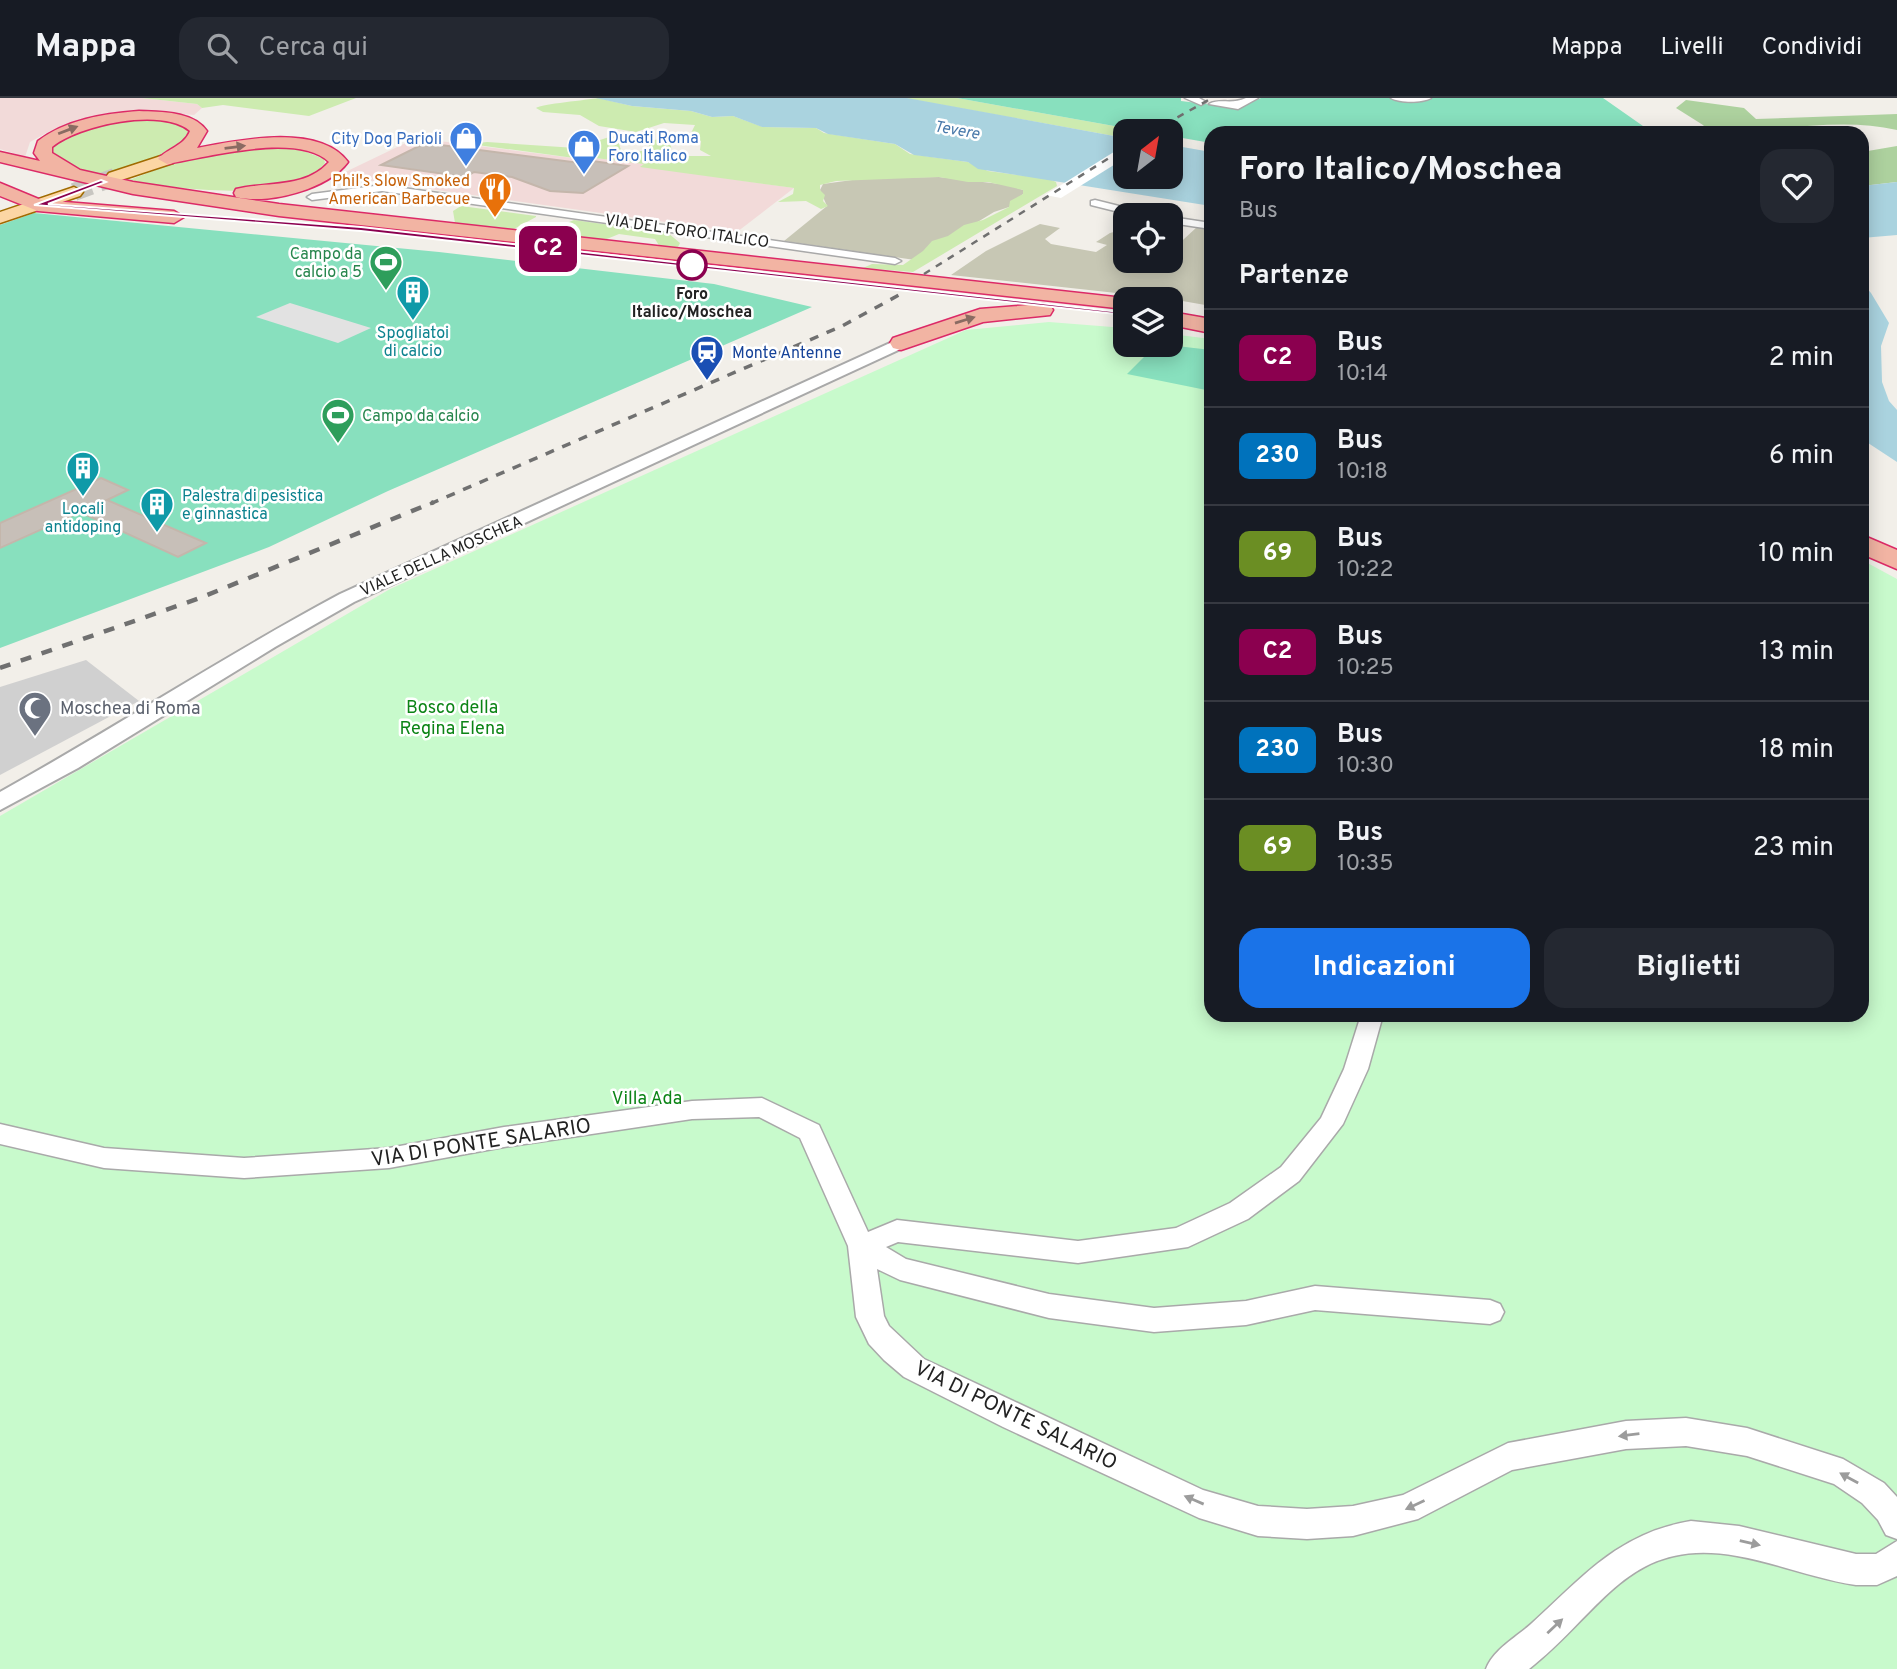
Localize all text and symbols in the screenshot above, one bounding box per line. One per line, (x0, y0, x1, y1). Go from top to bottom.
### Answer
search box (179, 17, 669, 80)
text: Mappa (35, 27, 137, 69)
icon: search (203, 29, 241, 67)
text: Cerca qui (259, 32, 368, 65)
text: Mappa (1551, 33, 1622, 63)
text: Livelli (1660, 33, 1724, 63)
text: Condividi (1762, 33, 1862, 63)
water label: Tevere (932, 117, 982, 145)
shop icon: City Dog Parioli (447, 119, 485, 168)
north arrow (1113, 119, 1183, 189)
map controls (1113, 119, 1183, 357)
one-way arrow (57, 124, 78, 135)
shop icon: Ducati Roma Foro Italico (565, 127, 603, 176)
place label: Ducati Roma Foro Italico (608, 129, 699, 167)
place label: City Dog Parioli (331, 130, 442, 150)
one-way arrow (224, 142, 246, 153)
button: heart (1760, 149, 1834, 223)
text: Foro Italico/Moschea (1239, 150, 1562, 192)
restaurant icon: Phil's Slow Smoked American Barbecue (476, 170, 514, 219)
place label: Phil's Slow Smoked American Barbecue (328, 172, 470, 210)
text: Bus (1239, 197, 1278, 226)
button: locate (1113, 203, 1183, 273)
street label: VIA DEL FORO ITALICO (603, 211, 770, 253)
line badge: C2 (516, 226, 580, 272)
text: C2 (533, 234, 563, 264)
sports icon: Campo da calcio a 5 (367, 243, 405, 292)
place label: Campo da calcio a 5 (290, 245, 362, 283)
marker: Foro Italico/Moschea (677, 250, 707, 280)
text: Partenze (1239, 260, 1349, 293)
building icon: Spogliatoi di calcio (394, 273, 432, 322)
place label: Foro Italico/Moschea (632, 285, 752, 323)
button: layers (1113, 287, 1183, 357)
one-way arrow (955, 315, 976, 325)
place label: Spogliatoi di calcio (377, 324, 449, 362)
text: Bus (1337, 327, 1383, 360)
station icon: Monte Antenne (688, 333, 726, 382)
text: 2 min (1769, 342, 1834, 375)
text: C2 (1262, 343, 1293, 373)
place label: Monte Antenne (732, 344, 842, 364)
text: 10:14 (1337, 360, 1388, 389)
sports icon: Campo da calcio (319, 396, 357, 445)
place label: Campo da calcio (362, 407, 479, 427)
text: Bus (1337, 425, 1383, 458)
text: 6 min (1769, 440, 1834, 473)
text: 230 (1255, 441, 1300, 471)
building icon: Locali antidoping (64, 449, 102, 498)
text: 10:18 (1337, 458, 1388, 487)
building icon: Palestra di pesistica e ginnastica (138, 485, 176, 534)
place label: Palestra di pesistica e ginnastica (182, 487, 323, 525)
place label: Locali antidoping (45, 500, 121, 538)
street label: VIALE DELLA MOSCHEA (357, 512, 526, 602)
text: Bus (1337, 523, 1383, 556)
text: 10 min (1758, 538, 1834, 571)
text: 69 (1263, 539, 1292, 569)
text: 10:22 (1337, 556, 1394, 585)
text: Bus (1337, 621, 1383, 654)
text: 13 min (1759, 636, 1834, 669)
text: C2 (1262, 637, 1293, 667)
text: 10:25 (1337, 654, 1394, 683)
mosque icon: Moschea di Roma (16, 689, 54, 738)
park label: Bosco della Regina Elena (399, 697, 505, 741)
place label: Moschea di Roma (60, 698, 201, 721)
text: Bus (1337, 719, 1383, 752)
text: 18 min (1759, 734, 1834, 767)
text: 230 (1255, 735, 1300, 765)
text: 10:30 (1337, 752, 1394, 781)
text: Bus (1337, 817, 1383, 850)
text: 23 min (1753, 832, 1834, 865)
text: 69 (1263, 833, 1292, 863)
text: 10:35 (1337, 850, 1394, 879)
button: Indicazioni (1239, 928, 1530, 1008)
button: Biglietti (1544, 928, 1834, 1008)
park label: Villa Ada (612, 1088, 682, 1111)
street label: VIA DI PONTE SALARIO (369, 1113, 593, 1174)
street label: VIA DI PONTE SALARIO (909, 1355, 1121, 1477)
one-way arrow (1618, 1429, 1640, 1440)
one-way arrow (1839, 1472, 1859, 1484)
one-way arrow (1184, 1494, 1204, 1506)
one-way arrow (1405, 1499, 1425, 1511)
one-way arrow (1739, 1538, 1761, 1549)
one-way arrow (1546, 1618, 1563, 1634)

